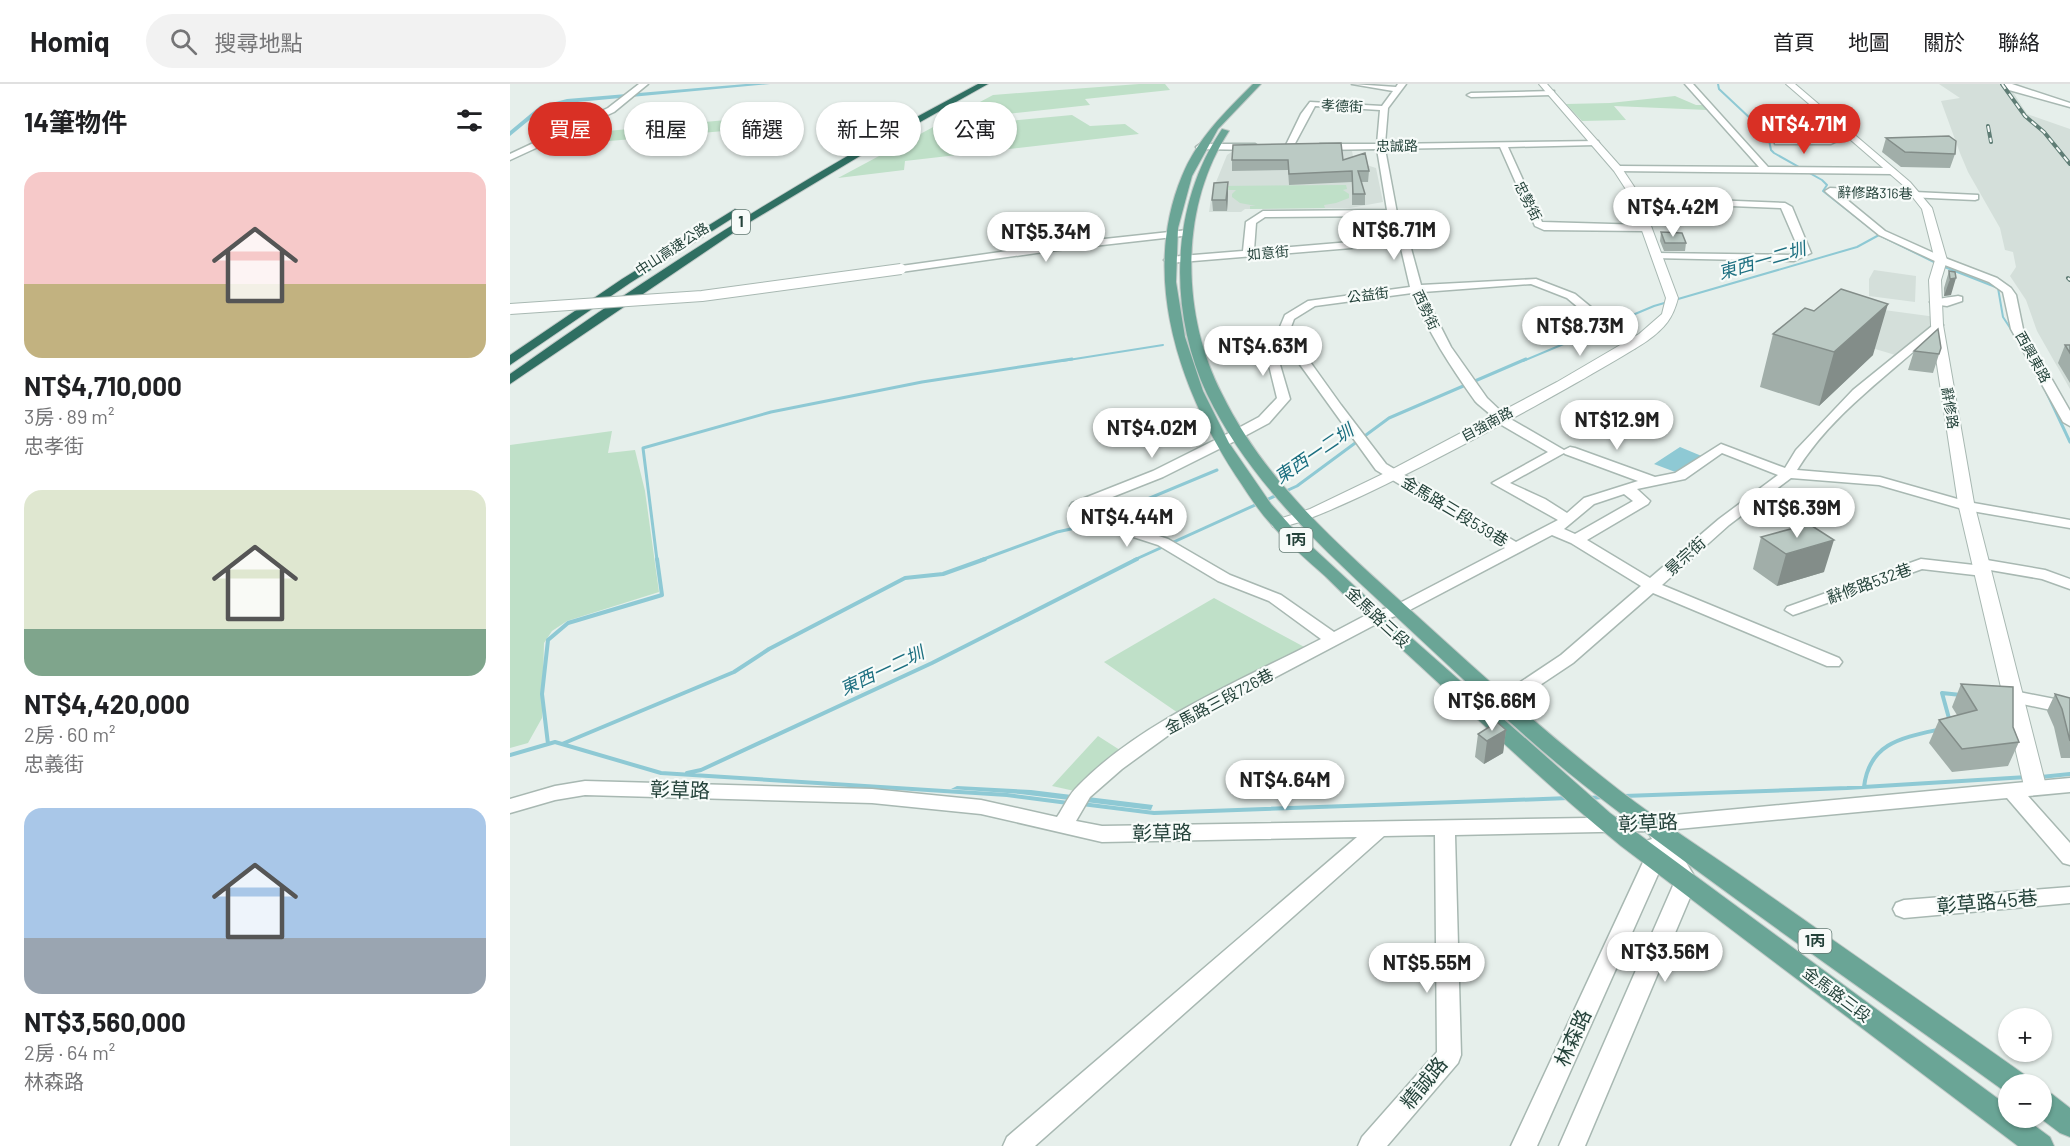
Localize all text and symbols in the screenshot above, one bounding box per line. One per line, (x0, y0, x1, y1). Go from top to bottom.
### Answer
search box (146, 14, 566, 68)
text: Homiq (30, 24, 110, 58)
icon: search (167, 25, 200, 58)
text: 搜尋地點 (215, 29, 303, 55)
text: 首頁 (1773, 29, 1815, 54)
text: 地圖 (1848, 29, 1890, 54)
text: 關於 (1923, 29, 1965, 54)
text: 聯絡 (1998, 29, 2040, 54)
street label: 孝德街 (1321, 96, 1363, 115)
chip: 買屋 (528, 102, 612, 156)
chip: 租屋 (624, 102, 708, 156)
chip: 篩選 (720, 102, 804, 156)
chip: 新上架 (816, 102, 921, 156)
chip: 公寓 (933, 102, 1017, 156)
icon: filters (453, 104, 486, 137)
pin: NT$4.71M (1742, 104, 1866, 155)
text: 14筆物件 (24, 106, 127, 137)
text: NT$4.71M (1761, 111, 1847, 135)
street label: 忠誠路 (1376, 137, 1418, 154)
street label: 忠勢街 (1511, 178, 1546, 223)
street label: 辭修路316巷 (1837, 183, 1913, 202)
pin: NT$4.42M (1611, 187, 1735, 238)
text: NT$4.42M (1627, 194, 1719, 218)
road number: 1 (732, 210, 750, 234)
pin: NT$6.71M (1332, 210, 1456, 261)
icon: home (201, 211, 309, 319)
pin: NT$5.34M (984, 212, 1108, 263)
text: NT$6.71M (1352, 217, 1436, 241)
street label: 中山高速公路 (632, 219, 712, 279)
text: NT$5.34M (1001, 219, 1091, 243)
water label: 東西一二圳 (1715, 236, 1811, 283)
street label: 如意街 (1246, 242, 1290, 263)
street label: 公益街 (1346, 284, 1390, 305)
street label: 西勢街 (1410, 287, 1443, 332)
pin: NT$8.73M (1518, 306, 1642, 357)
text: NT$8.73M (1536, 313, 1624, 337)
pin: NT$4.63M (1201, 326, 1325, 377)
street label: 西興東路 (2012, 328, 2054, 385)
text: NT$4.63M (1218, 333, 1308, 357)
text: NT$4,710,000 (24, 370, 182, 401)
street label: 辭修路 (1939, 386, 1962, 430)
pin: NT$12.9M (1555, 400, 1679, 451)
street label: 自強南路 (1458, 403, 1515, 444)
text: 3房 · 89 m² (24, 404, 114, 428)
text: NT$12.9M (1574, 407, 1660, 431)
pin: NT$4.02M (1090, 408, 1214, 459)
text: NT$4.02M (1107, 415, 1197, 439)
water label: 東西一二圳 (1270, 417, 1359, 487)
text: 忠孝街 (24, 433, 84, 457)
street label: 金馬路三段539巷 (1399, 471, 1512, 550)
pin: NT$6.39M (1735, 488, 1859, 539)
text: NT$6.39M (1753, 495, 1841, 519)
pin: NT$4.44M (1065, 497, 1189, 548)
text: NT$4.44M (1081, 504, 1173, 528)
road number: 1丙 (1280, 528, 1312, 552)
icon: home (201, 529, 309, 637)
street label: 景宗街 (1660, 533, 1709, 579)
street label: 辭修路532巷 (1824, 558, 1914, 607)
street label: 金馬路三段 (1343, 582, 1414, 651)
water label: 東西一二圳 (836, 640, 930, 699)
street label: 金馬路三段726巷 (1161, 664, 1276, 737)
pin: NT$6.66M (1430, 681, 1554, 732)
text: NT$4,420,000 (24, 688, 190, 719)
text: NT$6.66M (1448, 688, 1536, 712)
text: 2房 · 60 m² (24, 722, 116, 746)
text: 忠義街 (24, 751, 84, 775)
pin: NT$4.64M (1223, 760, 1347, 811)
text: NT$4.64M (1239, 767, 1331, 791)
street label: 彰草路 (650, 776, 710, 802)
street label: 彰草路 (1617, 808, 1679, 836)
street label: 彰草路 (1132, 819, 1192, 845)
icon: home (201, 847, 309, 955)
street label: 彰草路45巷 (1935, 885, 2038, 917)
road number: 1丙 (1798, 929, 1832, 953)
pin: NT$3.56M (1603, 932, 1727, 983)
text: NT$3.56M (1621, 939, 1709, 963)
pin: NT$5.55M (1365, 943, 1489, 994)
text: NT$5.55M (1383, 950, 1471, 974)
street label: 金馬路三段 (1800, 962, 1875, 1025)
street label: 林森路 (1549, 1005, 1595, 1070)
text: NT$3,560,000 (24, 1006, 186, 1037)
map controls (1998, 1008, 2052, 1128)
button: + (1998, 1008, 2052, 1062)
text: 2房 · 64 m² (24, 1040, 115, 1064)
street label: 精誠路 (1395, 1052, 1451, 1113)
text: 林森路 (24, 1069, 84, 1093)
button: − (1998, 1074, 2052, 1128)

